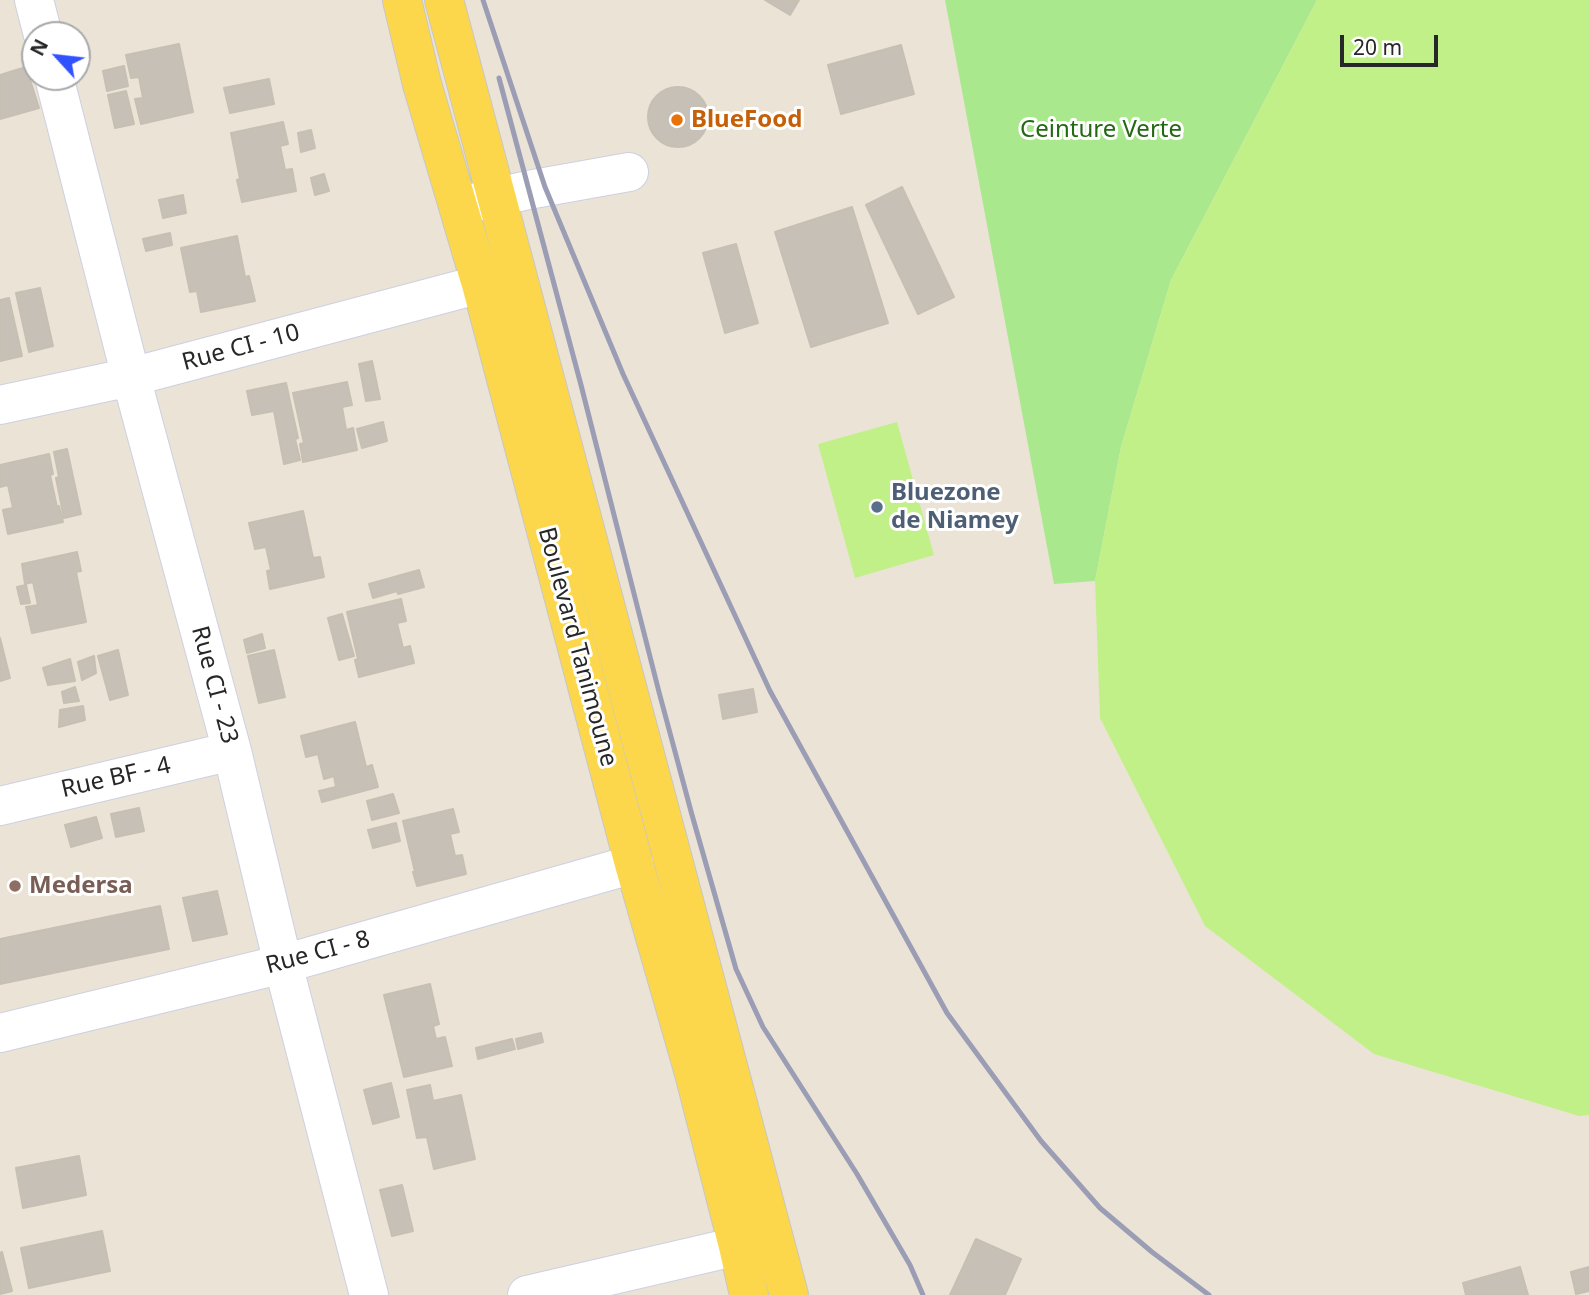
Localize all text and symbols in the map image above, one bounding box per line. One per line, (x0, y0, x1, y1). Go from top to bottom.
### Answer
north arrow (21, 21, 91, 91)
scale bar (1344, 21, 1442, 65)
text: 20 m (1353, 33, 1402, 61)
text: N (24, 35, 54, 60)
place label: BlueFood (691, 106, 802, 134)
marker: BlueFood (669, 112, 685, 128)
park label: Ceinture Verte (1020, 116, 1182, 144)
street label: Rue CI - 10 (179, 318, 303, 378)
place label: Bluezone de Niamey (891, 479, 1019, 535)
marker: Bluezone de Niamey (869, 499, 885, 515)
street label: Boulevard Tanimoune (531, 524, 623, 770)
street label: Rue CI - 23 (184, 623, 244, 747)
street label: Rue BF - 4 (58, 751, 174, 805)
place label: Medersa (29, 872, 133, 900)
marker: Medersa (7, 878, 23, 894)
street label: Rue CI - 8 (263, 925, 373, 981)

